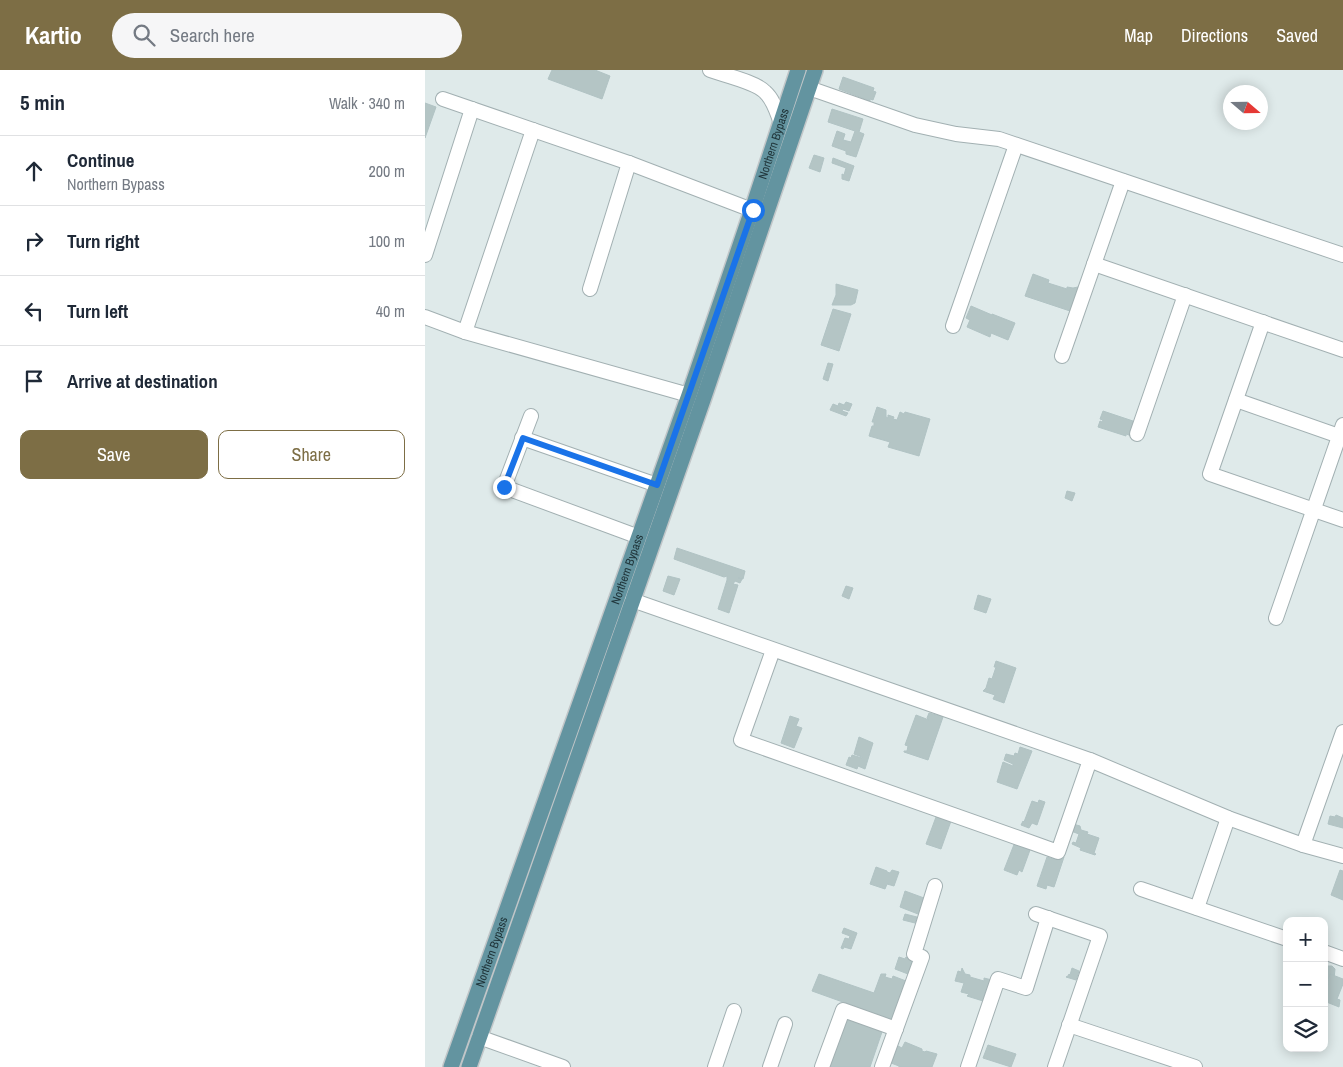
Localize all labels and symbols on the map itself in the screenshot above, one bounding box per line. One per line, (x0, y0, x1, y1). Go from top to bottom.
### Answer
north arrow (1223, 85, 1268, 130)
street label: Northern Bypass (755, 106, 793, 181)
route start (742, 199, 765, 222)
route end (493, 476, 516, 499)
street label: Northern Bypass (607, 532, 647, 607)
street label: Northern Bypass (472, 915, 512, 989)

